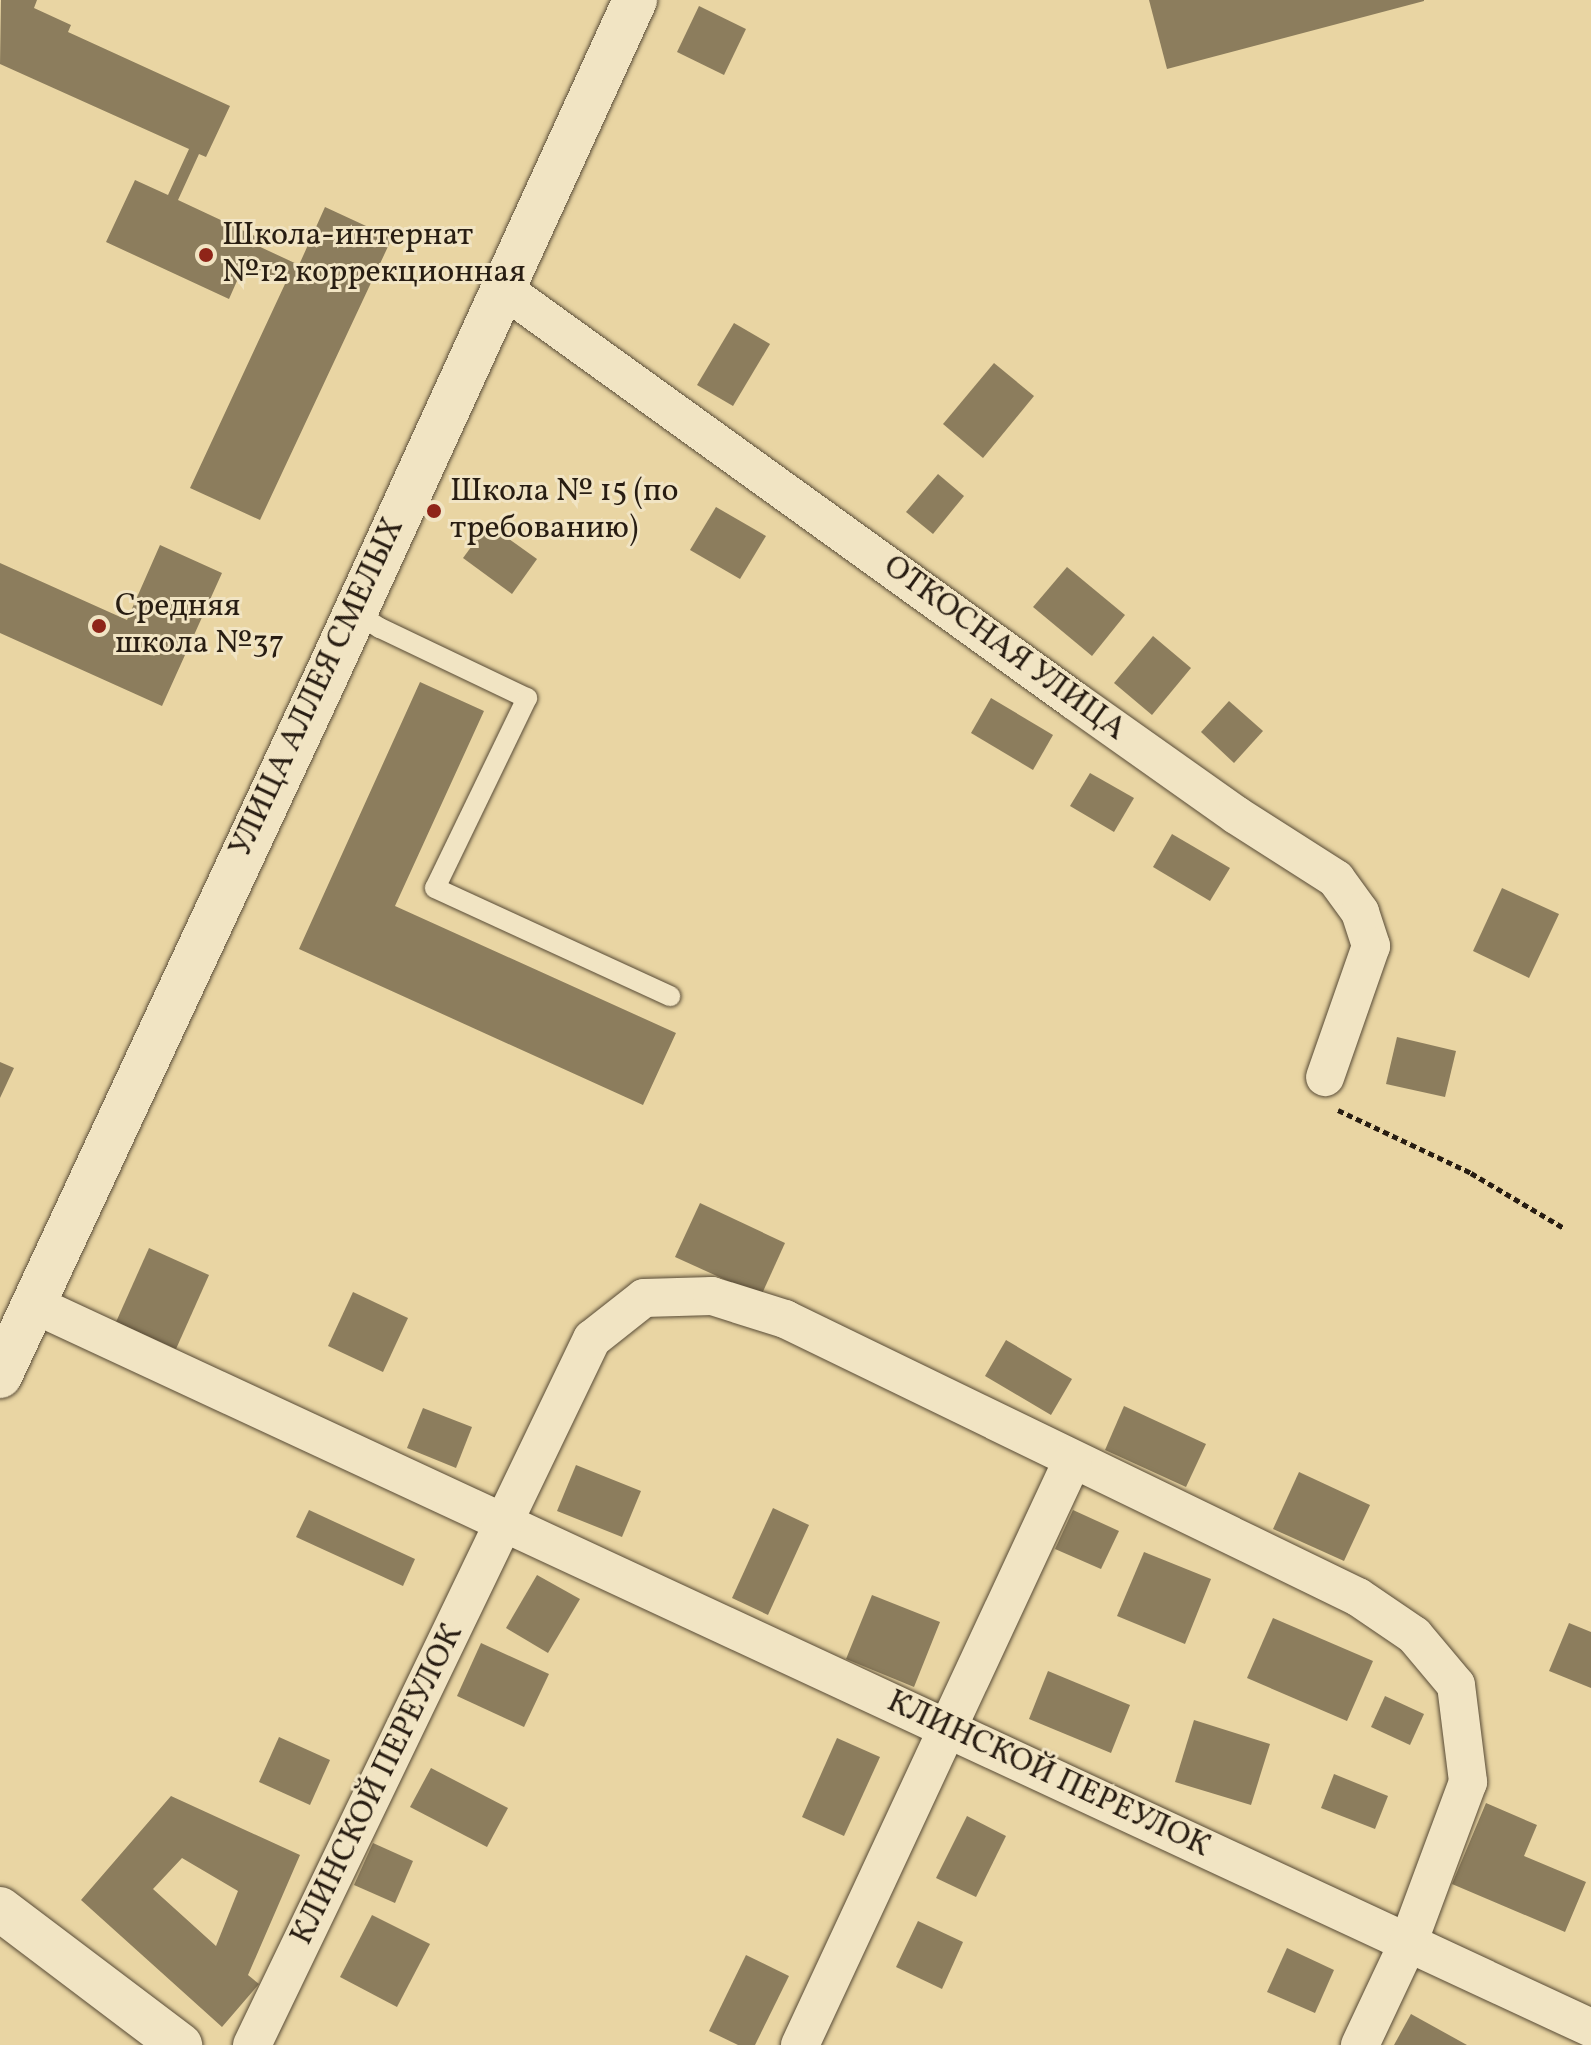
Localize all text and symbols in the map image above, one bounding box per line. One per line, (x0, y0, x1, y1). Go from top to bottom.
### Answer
place label: Школа-интернат №12 коррекционная (222, 218, 526, 293)
marker: Школа-интернат №12 коррекционная (197, 246, 215, 264)
place label: Школа № 15 (по требованию) (450, 474, 679, 549)
marker: Школа № 15 (по требованию) (425, 502, 443, 520)
street label: УЛИЦА АЛЛЕЯ СМЕЛЫХ (223, 513, 413, 863)
street label: ОТКОСНАЯ УЛИЦА (875, 548, 1133, 750)
place label: Средняя школа №37 (115, 589, 284, 664)
marker: Средняя школа №37 (90, 617, 108, 635)
street label: КЛИНСКОЙ ПЕРЕУЛОК (284, 1619, 472, 1951)
street label: КЛИНСКОЙ ПЕРЕУЛОК (880, 1683, 1216, 1867)

